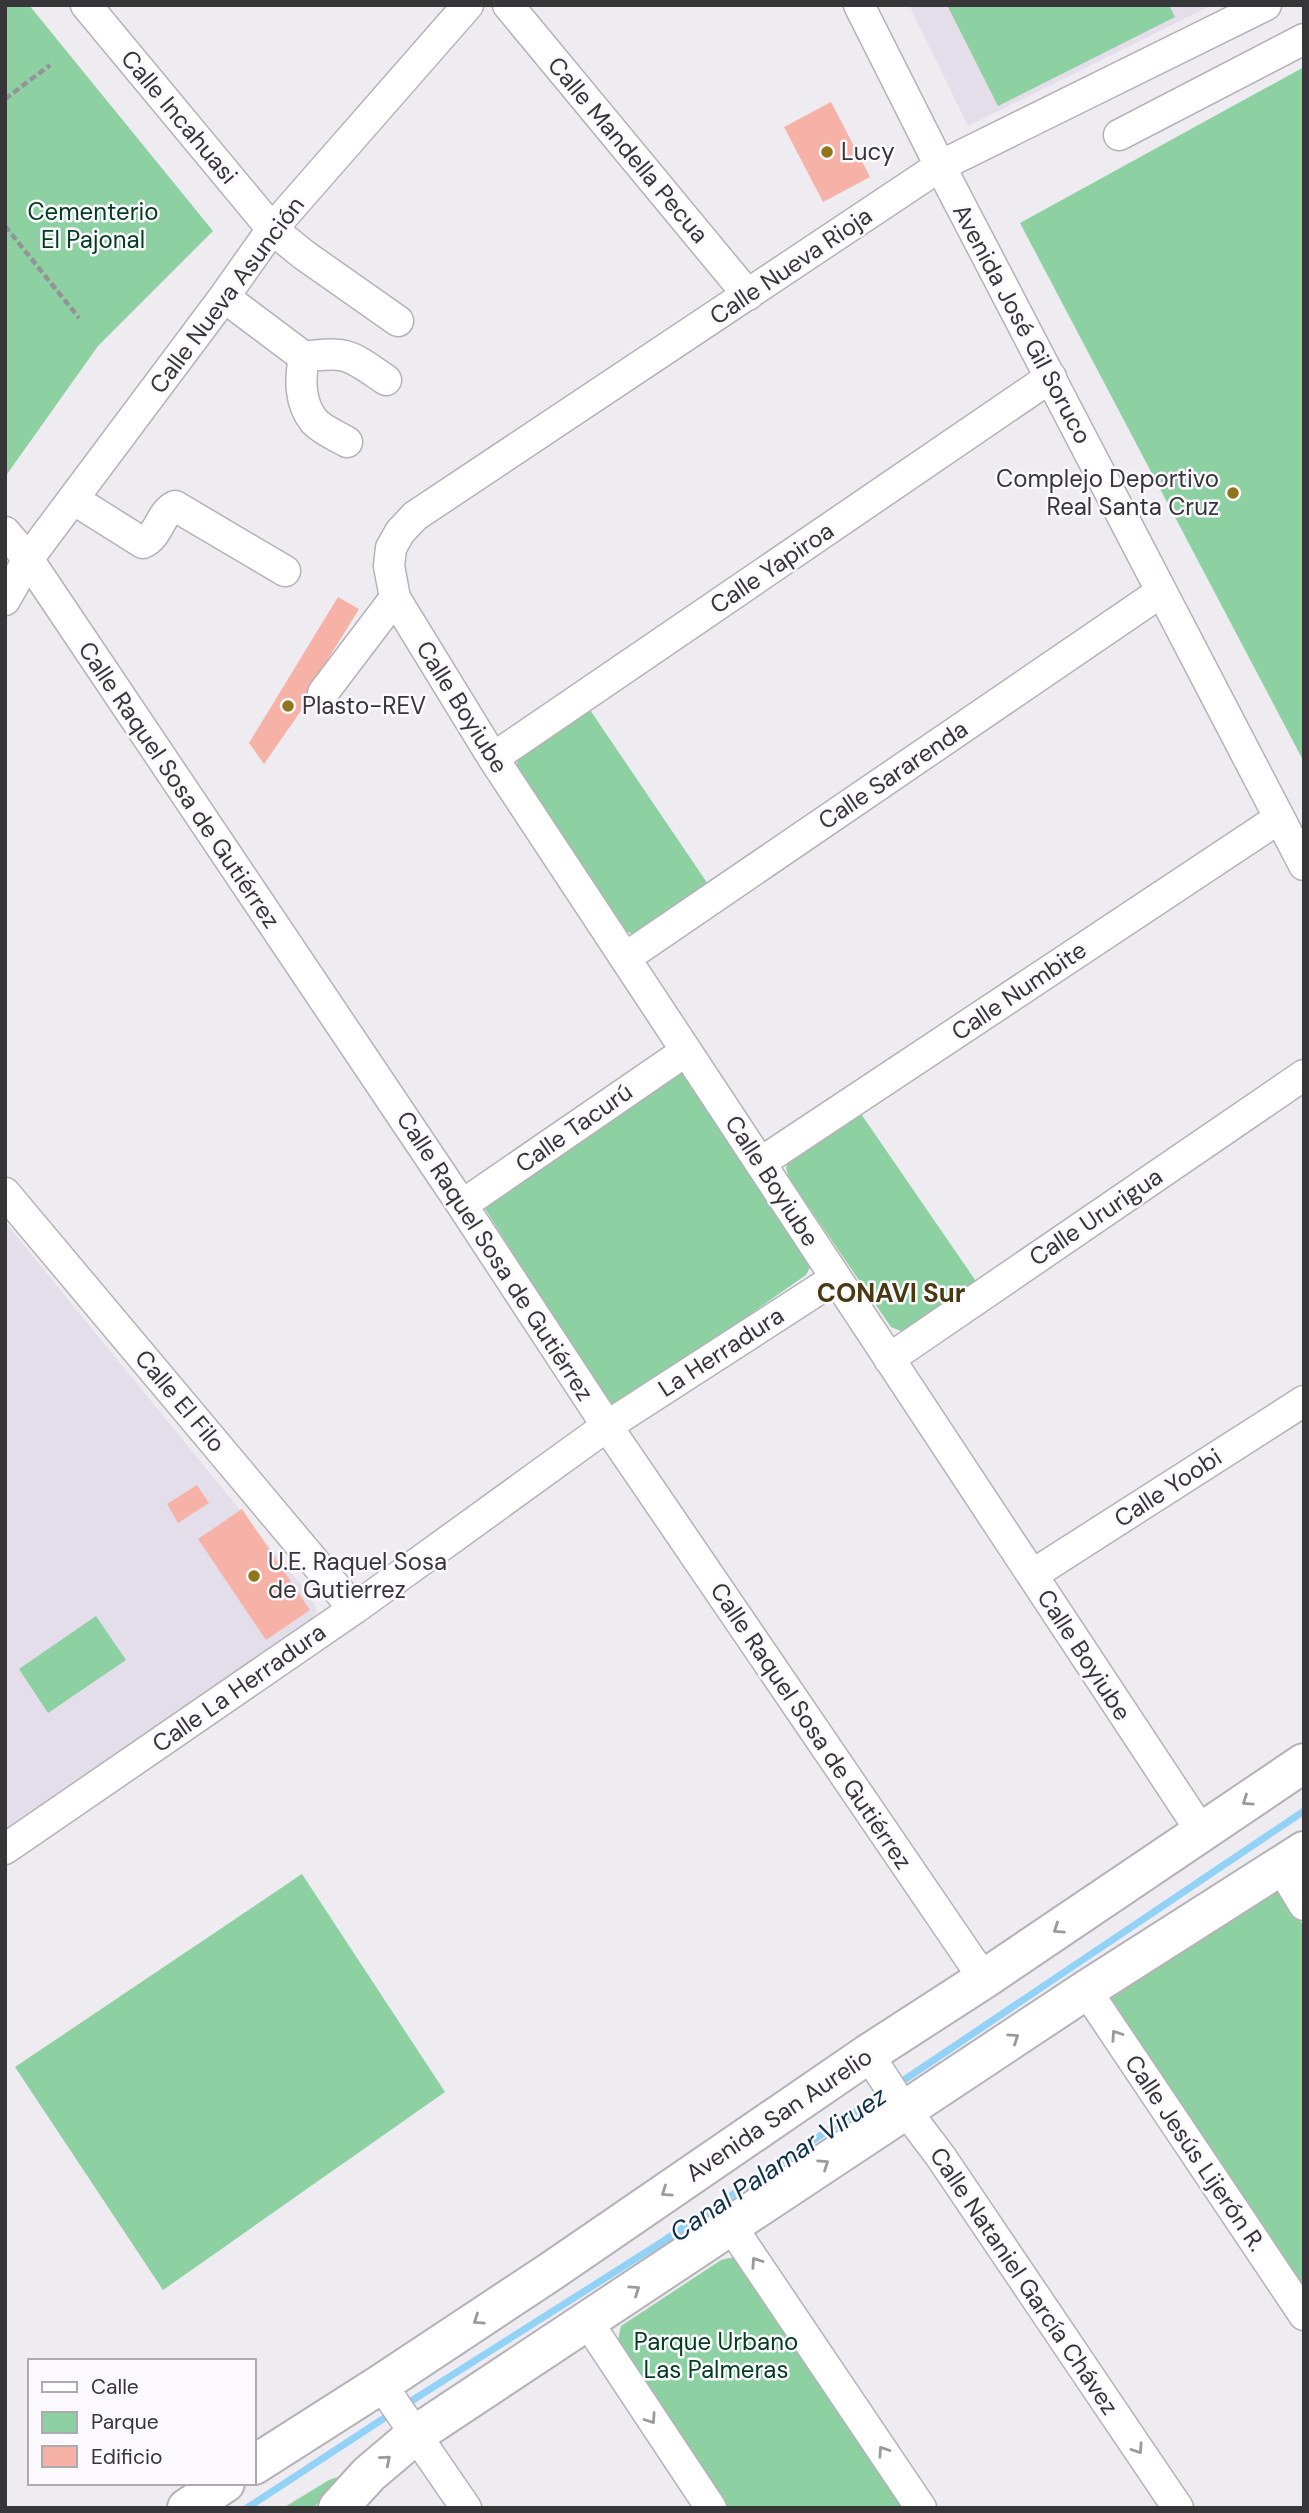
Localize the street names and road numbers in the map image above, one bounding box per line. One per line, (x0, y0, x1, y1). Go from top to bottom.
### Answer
street label: Calle Incahuasi (114, 43, 244, 190)
street label: Calle Mandella Pecua (541, 50, 716, 249)
street label: Calle Nueva Asunción (142, 190, 311, 399)
street label: Avenida José Gil Soruco (946, 199, 1099, 449)
street label: Calle Nueva Rioja (704, 200, 878, 331)
street label: Calle Yapiroa (704, 515, 840, 620)
street label: Calle Raquel Sosa de Gutiérrez (72, 635, 287, 934)
street label: Calle Boyiube (409, 635, 515, 779)
street label: Calle Sararenda (812, 713, 973, 836)
street label: Calle Numbite (945, 934, 1092, 1047)
street label: Calle Tacurú (509, 1076, 638, 1179)
street label: Calle Raquel Sosa de Gutiérrez (390, 1105, 601, 1407)
street label: Calle Boyiube (719, 1109, 826, 1252)
street label: Calle Ururigua (1023, 1161, 1168, 1273)
street label: La Herradura (652, 1299, 789, 1404)
street label: Calle El Filo (129, 1343, 232, 1458)
street label: Calle Yoobi (1108, 1441, 1227, 1534)
street label: Calle Raquel Sosa de Gutiérrez (704, 1576, 919, 1875)
street label: Calle Boyiube (1031, 1583, 1138, 1726)
street label: Calle La Herradura (146, 1616, 331, 1759)
street label: Avenida San Aurelio (680, 2041, 878, 2188)
street label: Calle Jesús Lijerón R. (1118, 2048, 1273, 2257)
street label: Calle Nataniel García Chávez (923, 2141, 1126, 2420)

